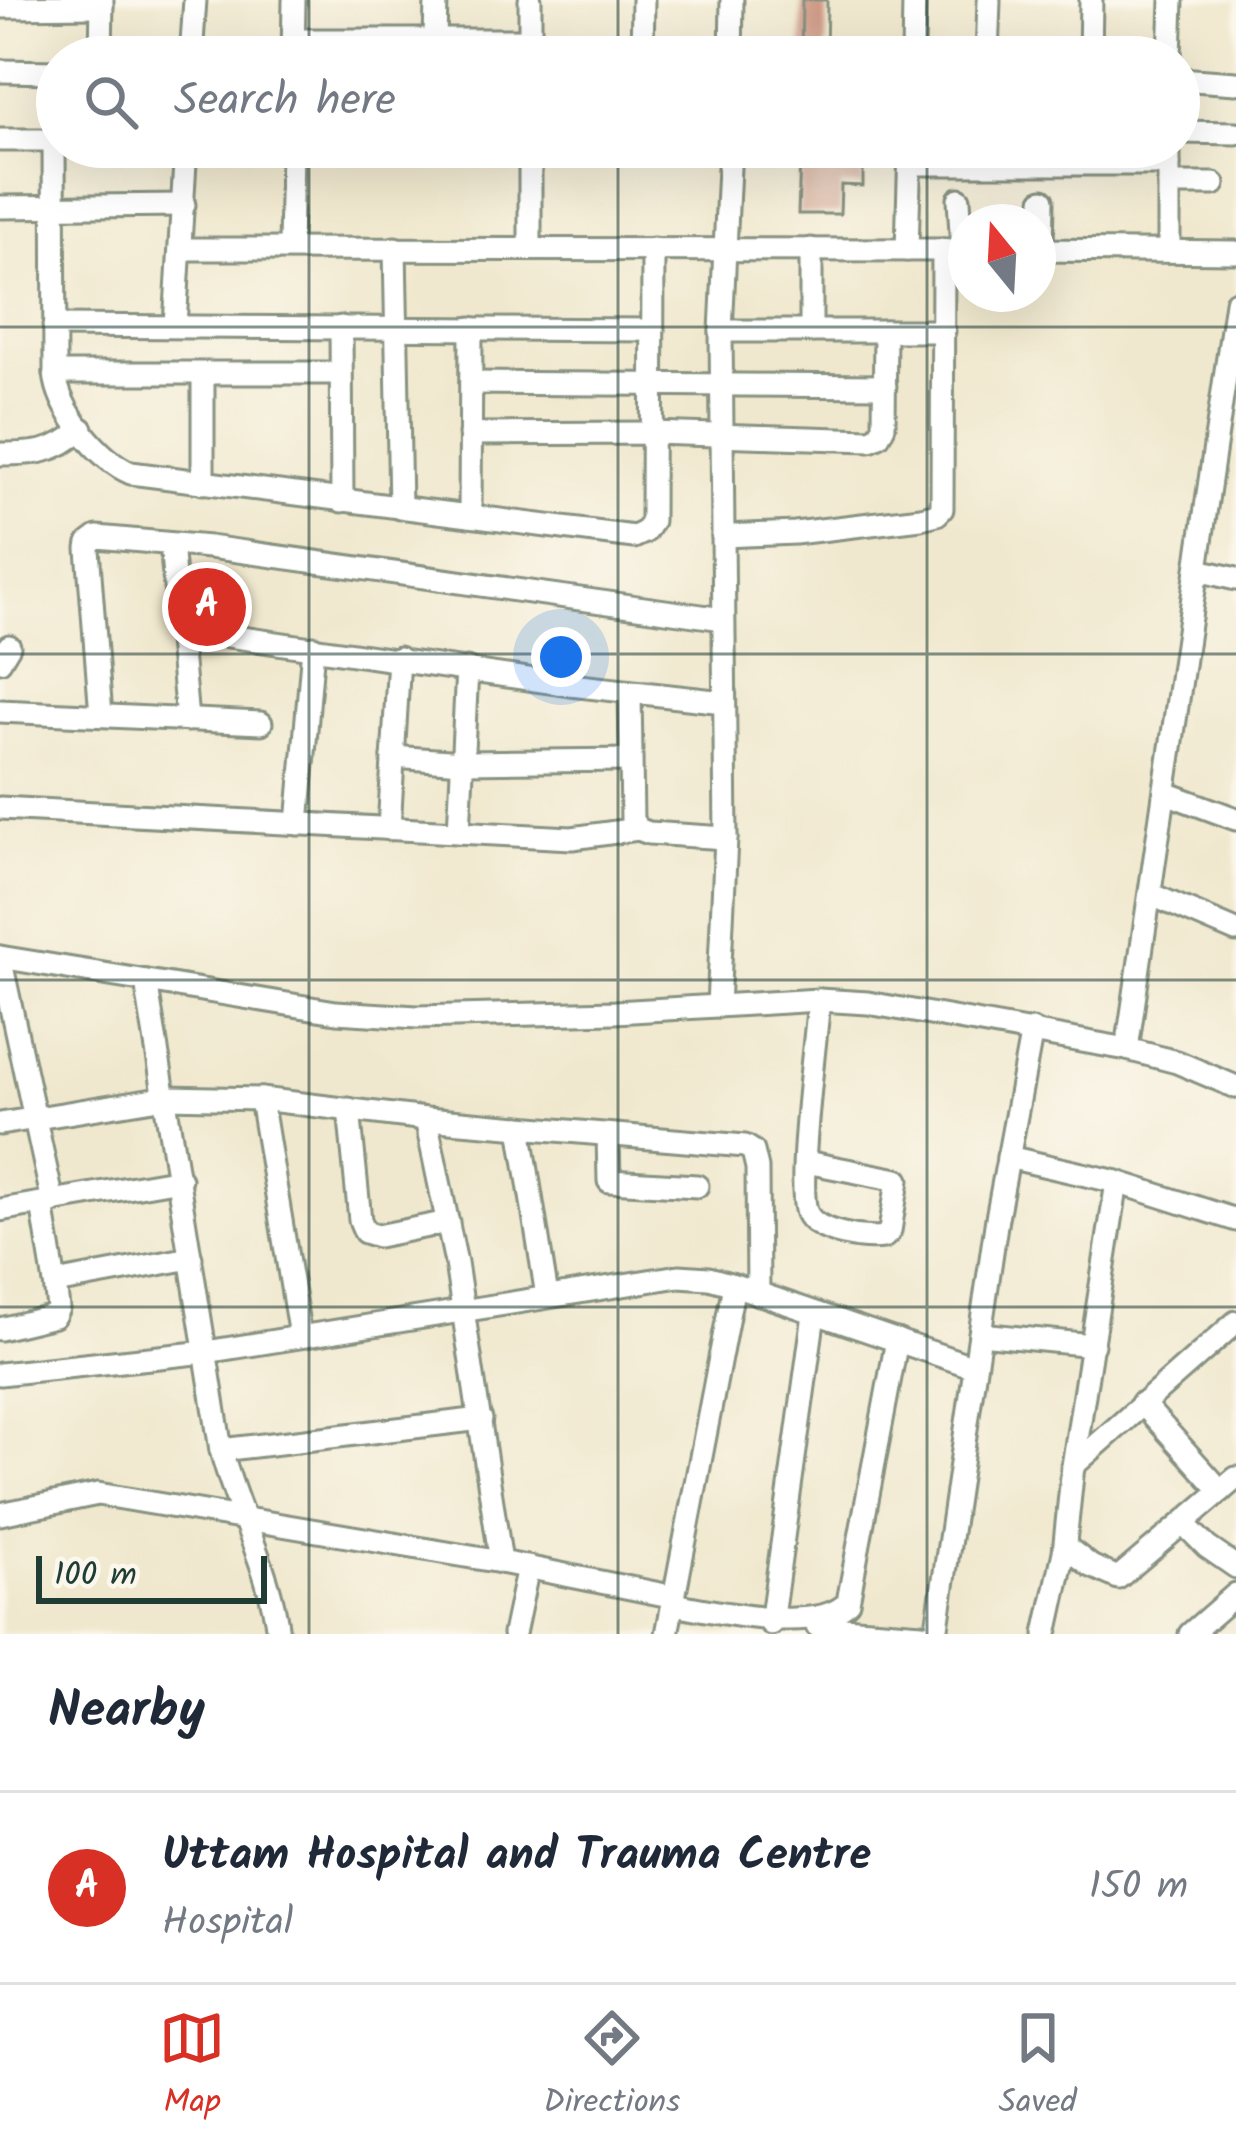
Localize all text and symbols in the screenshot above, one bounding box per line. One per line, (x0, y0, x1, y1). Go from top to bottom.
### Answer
search box (36, 36, 1200, 168)
text: Search here (174, 66, 396, 138)
icon: search (78, 69, 144, 135)
north arrow (948, 204, 1056, 312)
pin: A (168, 562, 246, 652)
your location (531, 627, 591, 687)
scale bar (36, 1550, 267, 1603)
text: 100 m (54, 1550, 137, 1603)
text: Nearby (48, 1672, 205, 1753)
text: Uttam Hospital and Trauma Centre (162, 1821, 871, 1893)
text: A (75, 1857, 99, 1919)
text: 150 m (1089, 1857, 1188, 1919)
text: Hospital (162, 1893, 293, 1955)
tab: Map (159, 2005, 225, 2130)
tab: Directions (543, 2005, 680, 2130)
tab: Saved (999, 2005, 1077, 2130)

